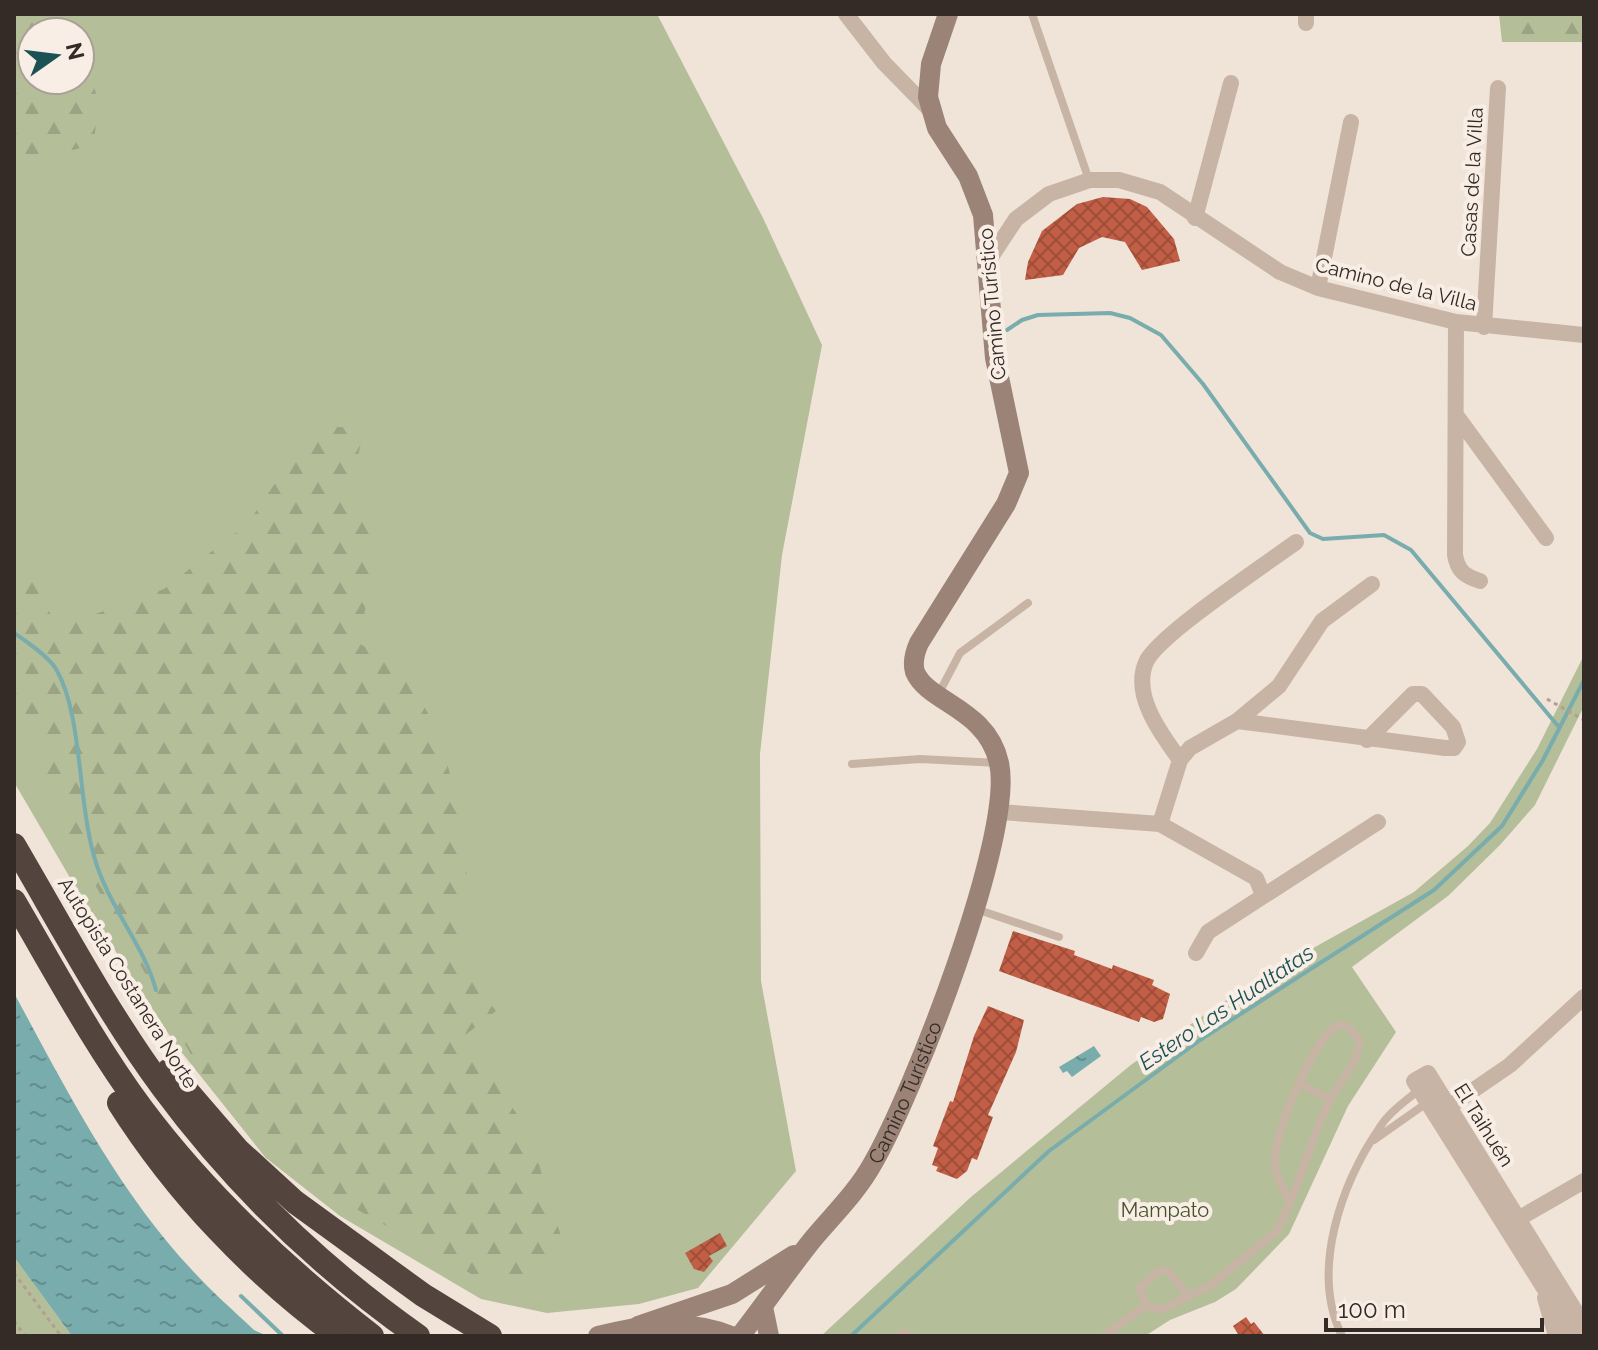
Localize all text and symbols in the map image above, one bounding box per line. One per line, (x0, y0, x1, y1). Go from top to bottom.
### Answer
north arrow (16, 16, 96, 96)
text: N (61, 40, 90, 62)
street label: Casas de la Villa (1456, 107, 1488, 257)
street label: Camino Turístico (973, 227, 1011, 381)
street label: Camino de la Villa (1313, 252, 1479, 316)
street label: Autopista Costanera Norte (53, 873, 203, 1093)
water label: Estero Las Hualtatas (1134, 939, 1318, 1075)
street label: Camino Turístico (863, 1018, 947, 1168)
street label: El Taihuén (1449, 1079, 1519, 1171)
park label: Mampato (1121, 1198, 1209, 1222)
scale bar (1326, 1282, 1542, 1332)
text: 100 m (1338, 1295, 1406, 1324)

